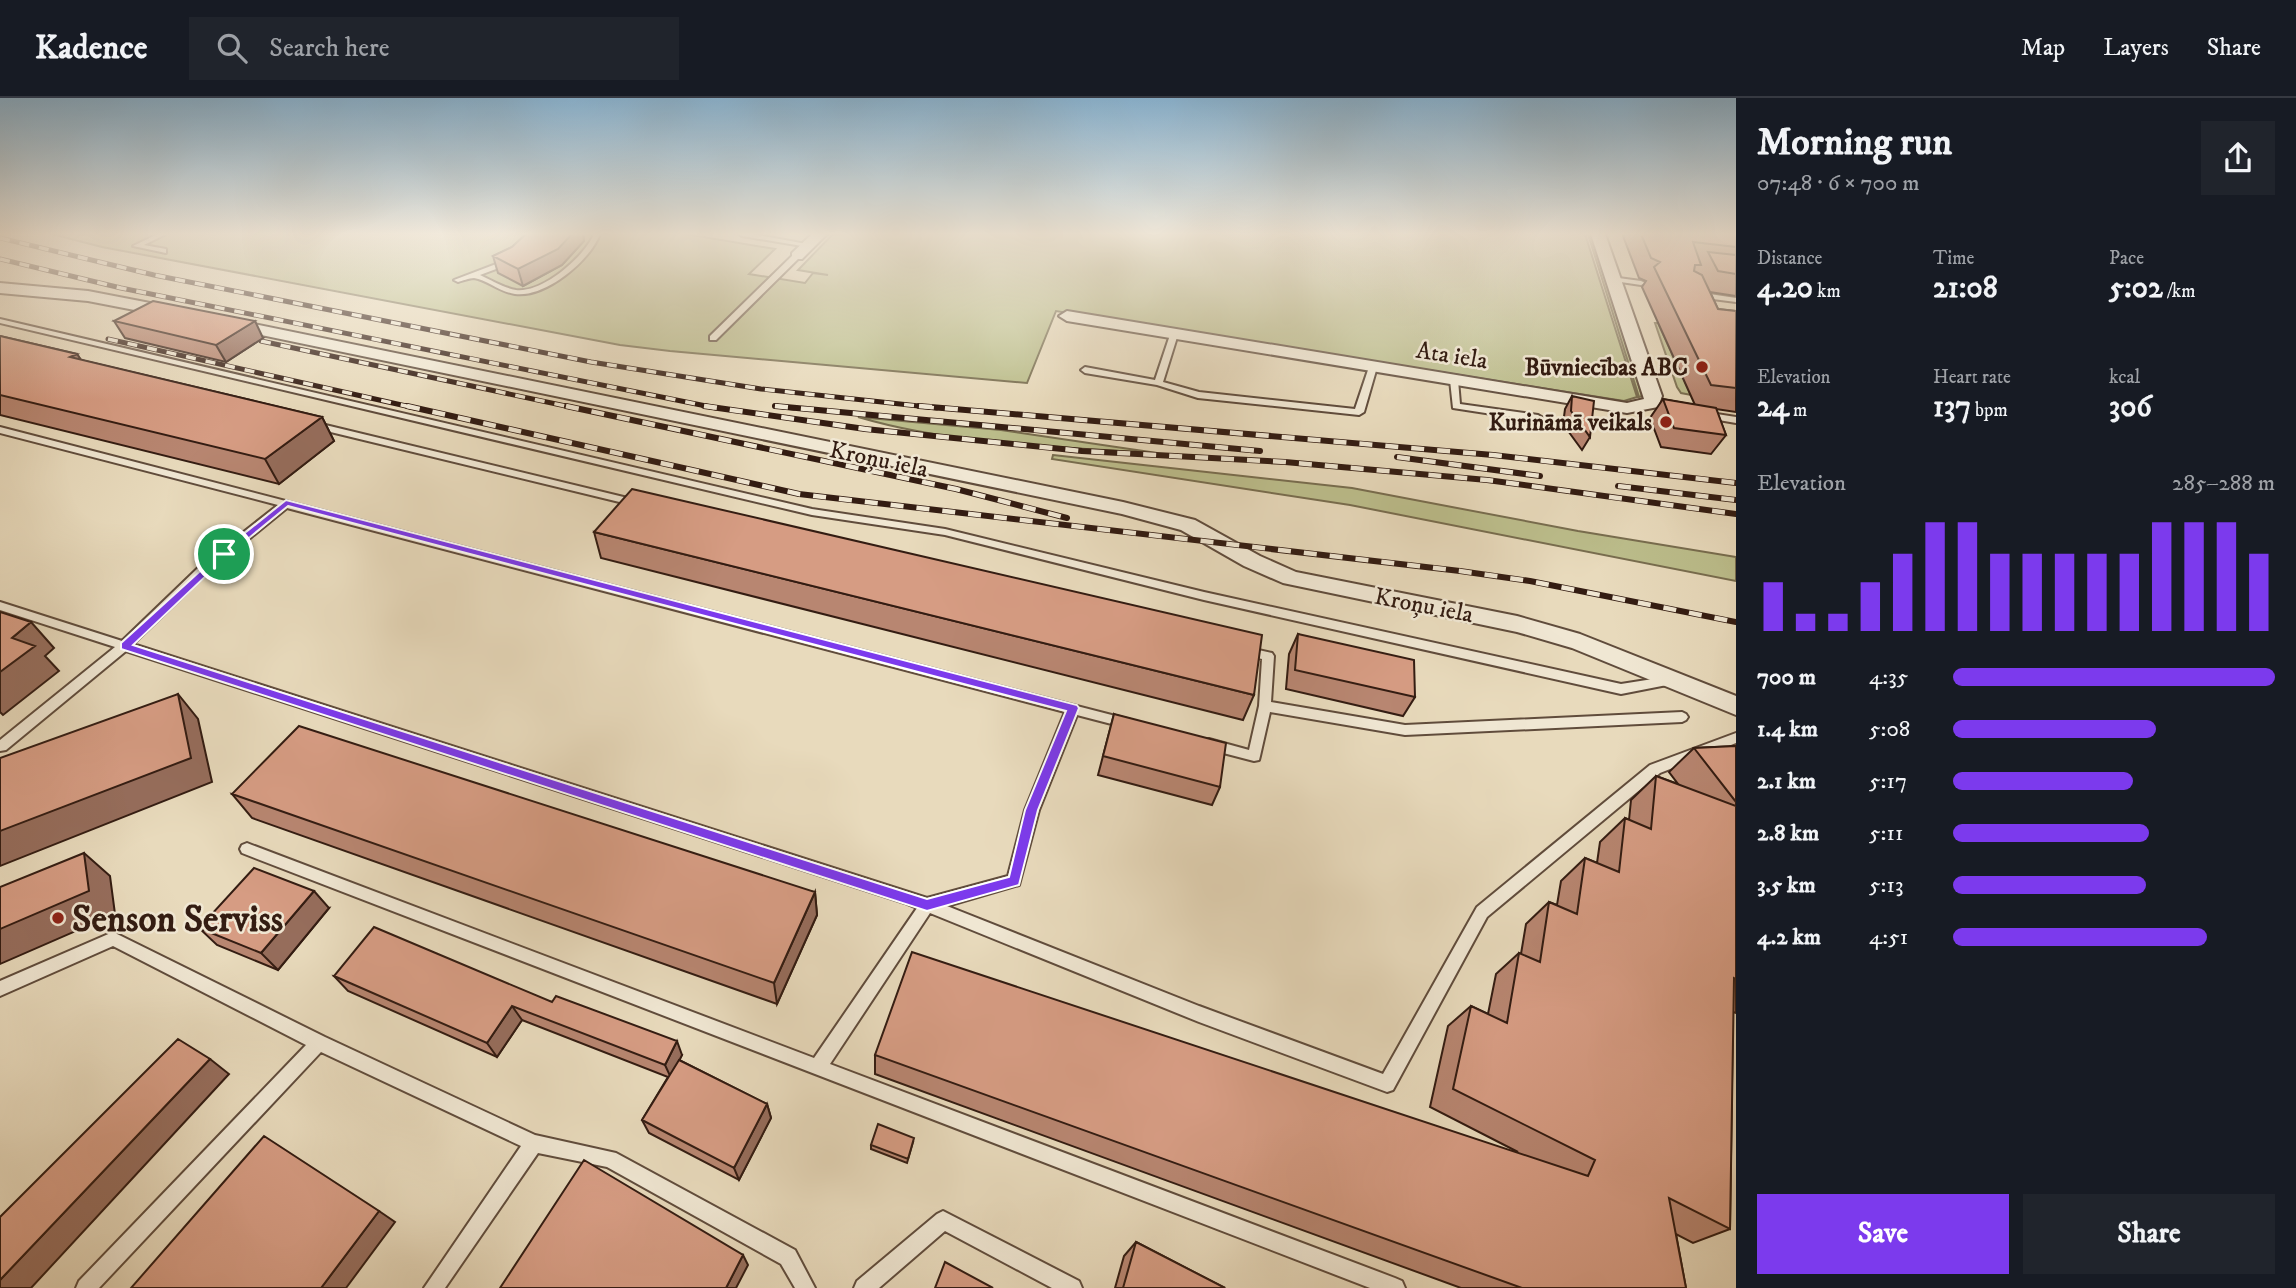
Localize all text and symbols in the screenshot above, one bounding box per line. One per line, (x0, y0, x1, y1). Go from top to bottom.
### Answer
search box (189, 17, 679, 80)
text: Kadence (35, 28, 147, 69)
icon: search (213, 29, 251, 67)
text: Search here (269, 32, 390, 65)
text: Map (2021, 33, 2065, 63)
text: Layers (2103, 33, 2169, 63)
text: Share (2207, 33, 2261, 63)
text: Morning run (1757, 119, 1952, 167)
button: share (2201, 121, 2275, 195)
text: 07:48 · 6 × 700 m (1757, 169, 1920, 198)
text: Distance (1757, 247, 1822, 270)
text: Time (1933, 247, 1974, 270)
text: Pace (2109, 247, 2144, 270)
text: 4.20 (1757, 270, 1813, 307)
text: 21:08 (1933, 270, 1998, 307)
text: 5:02 (2109, 270, 2163, 307)
text: km (1813, 280, 1841, 303)
text: /km (2163, 280, 2196, 303)
street label: Ata iela (1414, 336, 1490, 377)
place label: Būvniecības ABC (1524, 353, 1688, 383)
marker: Būvniecības ABC (1694, 359, 1710, 375)
text: Elevation (1757, 366, 1831, 389)
text: Heart rate (1933, 366, 2011, 389)
text: kcal (2109, 366, 2140, 389)
text: 24 (1757, 389, 1789, 426)
text: 137 (1933, 389, 1971, 426)
text: 306 (2109, 389, 2152, 426)
text: m (1789, 399, 1807, 422)
text: bpm (1971, 399, 2008, 422)
place label: Kurināmā veikals (1489, 408, 1652, 438)
marker: Kurināmā veikals (1658, 414, 1674, 430)
street label: Kroņu iela (827, 435, 932, 485)
text: Elevation (1757, 469, 1846, 498)
text: 285–288 m (2172, 469, 2275, 498)
pin (194, 524, 254, 584)
icon: arrive (205, 535, 243, 573)
street label: Kroņu iela (1372, 582, 1477, 630)
text: 700 m (1757, 663, 1816, 692)
text: 4:35 (1869, 663, 1908, 692)
text: 1.4 km (1757, 715, 1818, 744)
text: 5:08 (1869, 715, 1910, 744)
text: 2.1 km (1757, 767, 1816, 796)
text: 5:17 (1869, 767, 1907, 796)
text: 2.8 km (1757, 819, 1819, 848)
text: 5:11 (1869, 819, 1903, 848)
text: 3.5 km (1757, 871, 1816, 900)
text: 5:13 (1869, 871, 1903, 900)
place label: Senson Serviss (72, 897, 283, 944)
marker: Senson Serviss (50, 910, 66, 926)
text: 4.2 km (1757, 923, 1821, 952)
text: 4:51 (1869, 923, 1908, 952)
button: Save (1757, 1194, 2009, 1274)
button: Share (2023, 1194, 2275, 1274)

